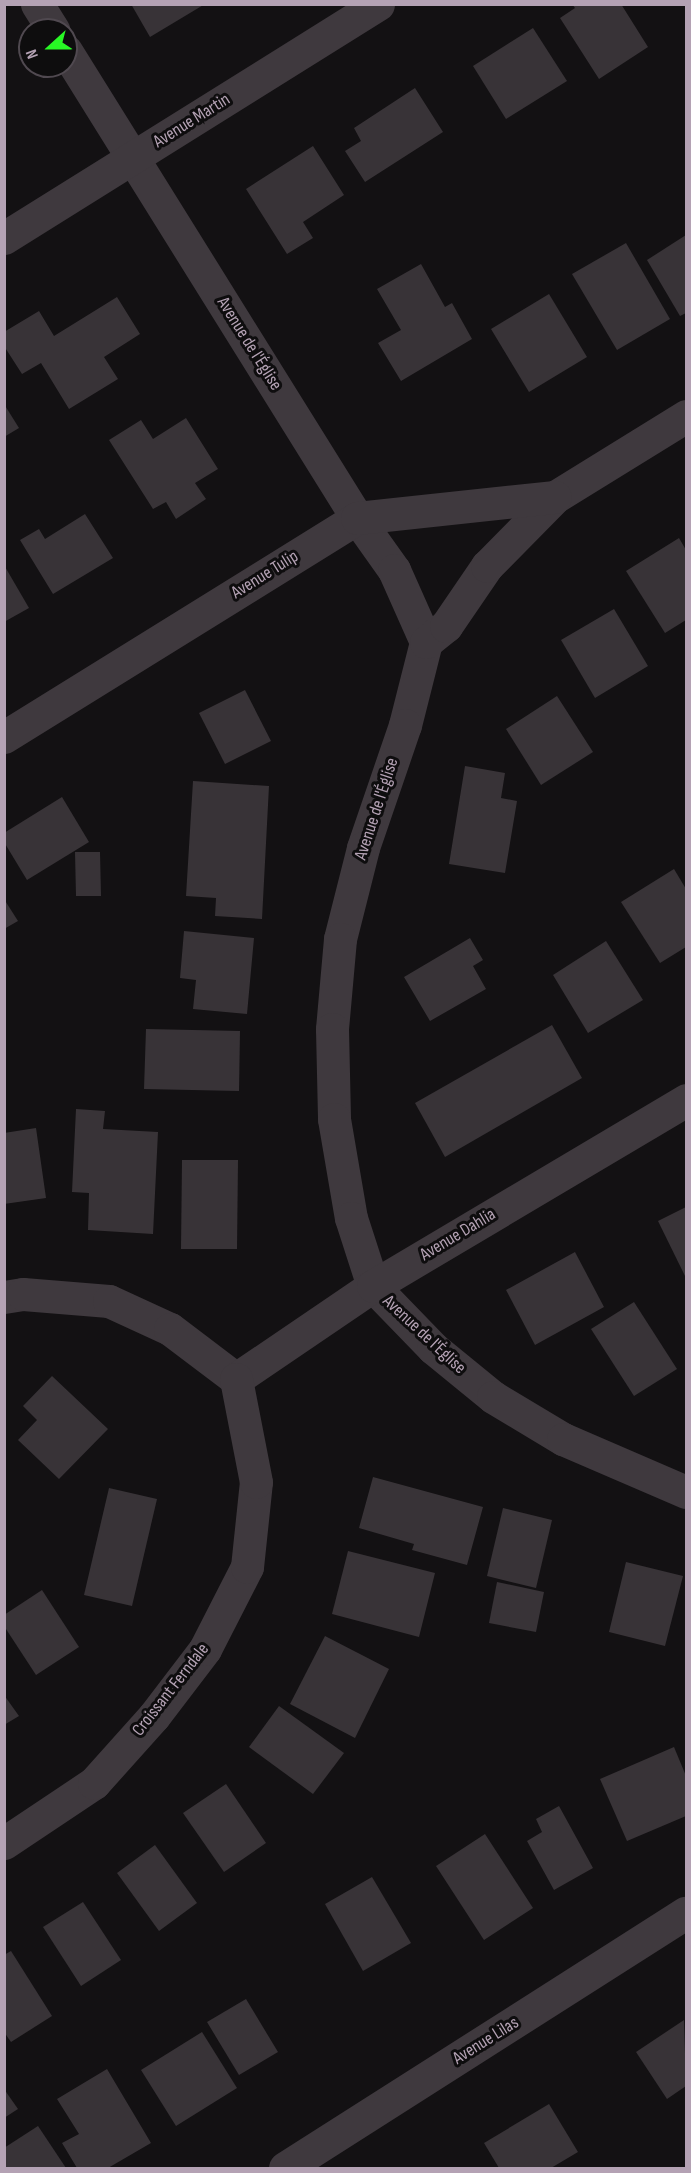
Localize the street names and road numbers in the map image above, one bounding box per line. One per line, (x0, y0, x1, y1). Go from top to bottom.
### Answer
street label: Avenue Martin (150, 89, 234, 153)
street label: Avenue de l'Église (212, 293, 286, 395)
street label: Avenue Tulip (228, 546, 302, 604)
street label: Avenue de l'Église (350, 755, 404, 863)
street label: Avenue Dahlia (416, 1204, 500, 1266)
street label: Avenue de l'Église (378, 1291, 470, 1379)
street label: Croissant Ferndale (128, 1639, 214, 1741)
street label: Avenue Lilas (449, 2012, 523, 2070)

